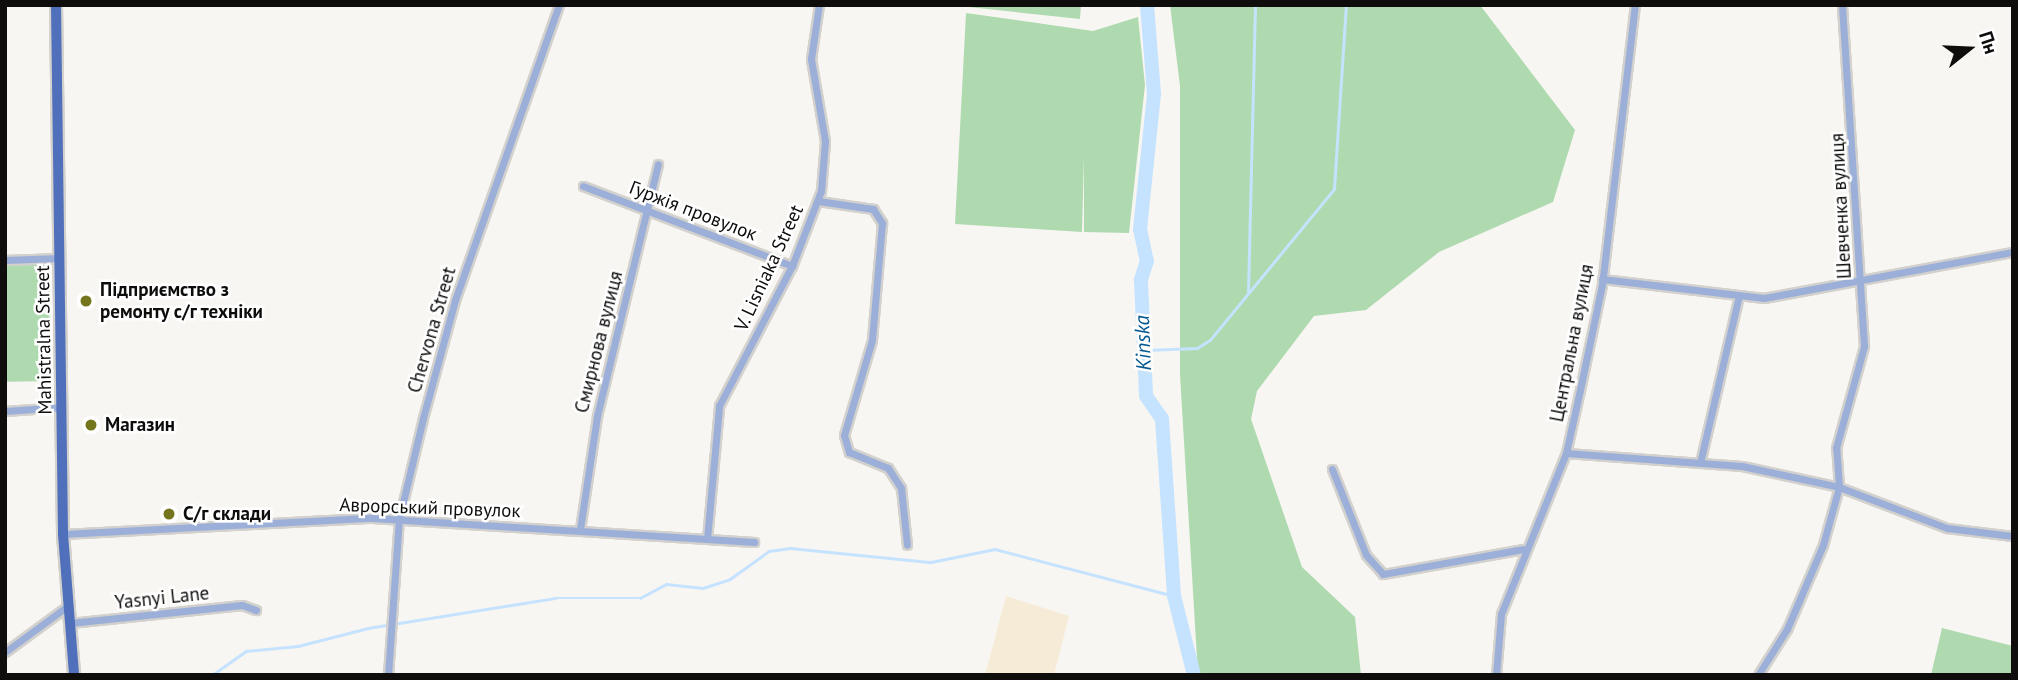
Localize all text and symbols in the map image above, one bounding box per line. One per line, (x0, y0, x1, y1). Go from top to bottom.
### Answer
north arrow (1934, 14, 2004, 84)
text: Пн (1974, 28, 2004, 57)
street label: Шевченка вулиця (1826, 132, 1856, 280)
street label: Гуржія провулок (626, 176, 760, 246)
street label: V. Lisniaka Street (729, 201, 809, 335)
street label: Центральна вулиця (1546, 262, 1598, 424)
street label: Chervona Street (403, 264, 461, 396)
street label: Mahistralna Street (31, 265, 57, 415)
street label: Смирнова вулиця (570, 269, 628, 415)
place label: Підприємство з ремонту с/г техніки (100, 279, 265, 323)
marker: Підприємство з ремонту с/г техніки (78, 293, 94, 309)
water label: Kinska (1129, 315, 1157, 371)
place label: Магазин (105, 414, 175, 436)
marker: Магазин (83, 417, 99, 433)
street label: Аврорський провулок (339, 493, 521, 523)
place label: С/г склади (183, 503, 272, 525)
marker: С/г склади (161, 506, 177, 522)
street label: Yasnyi Lane (114, 582, 210, 614)

